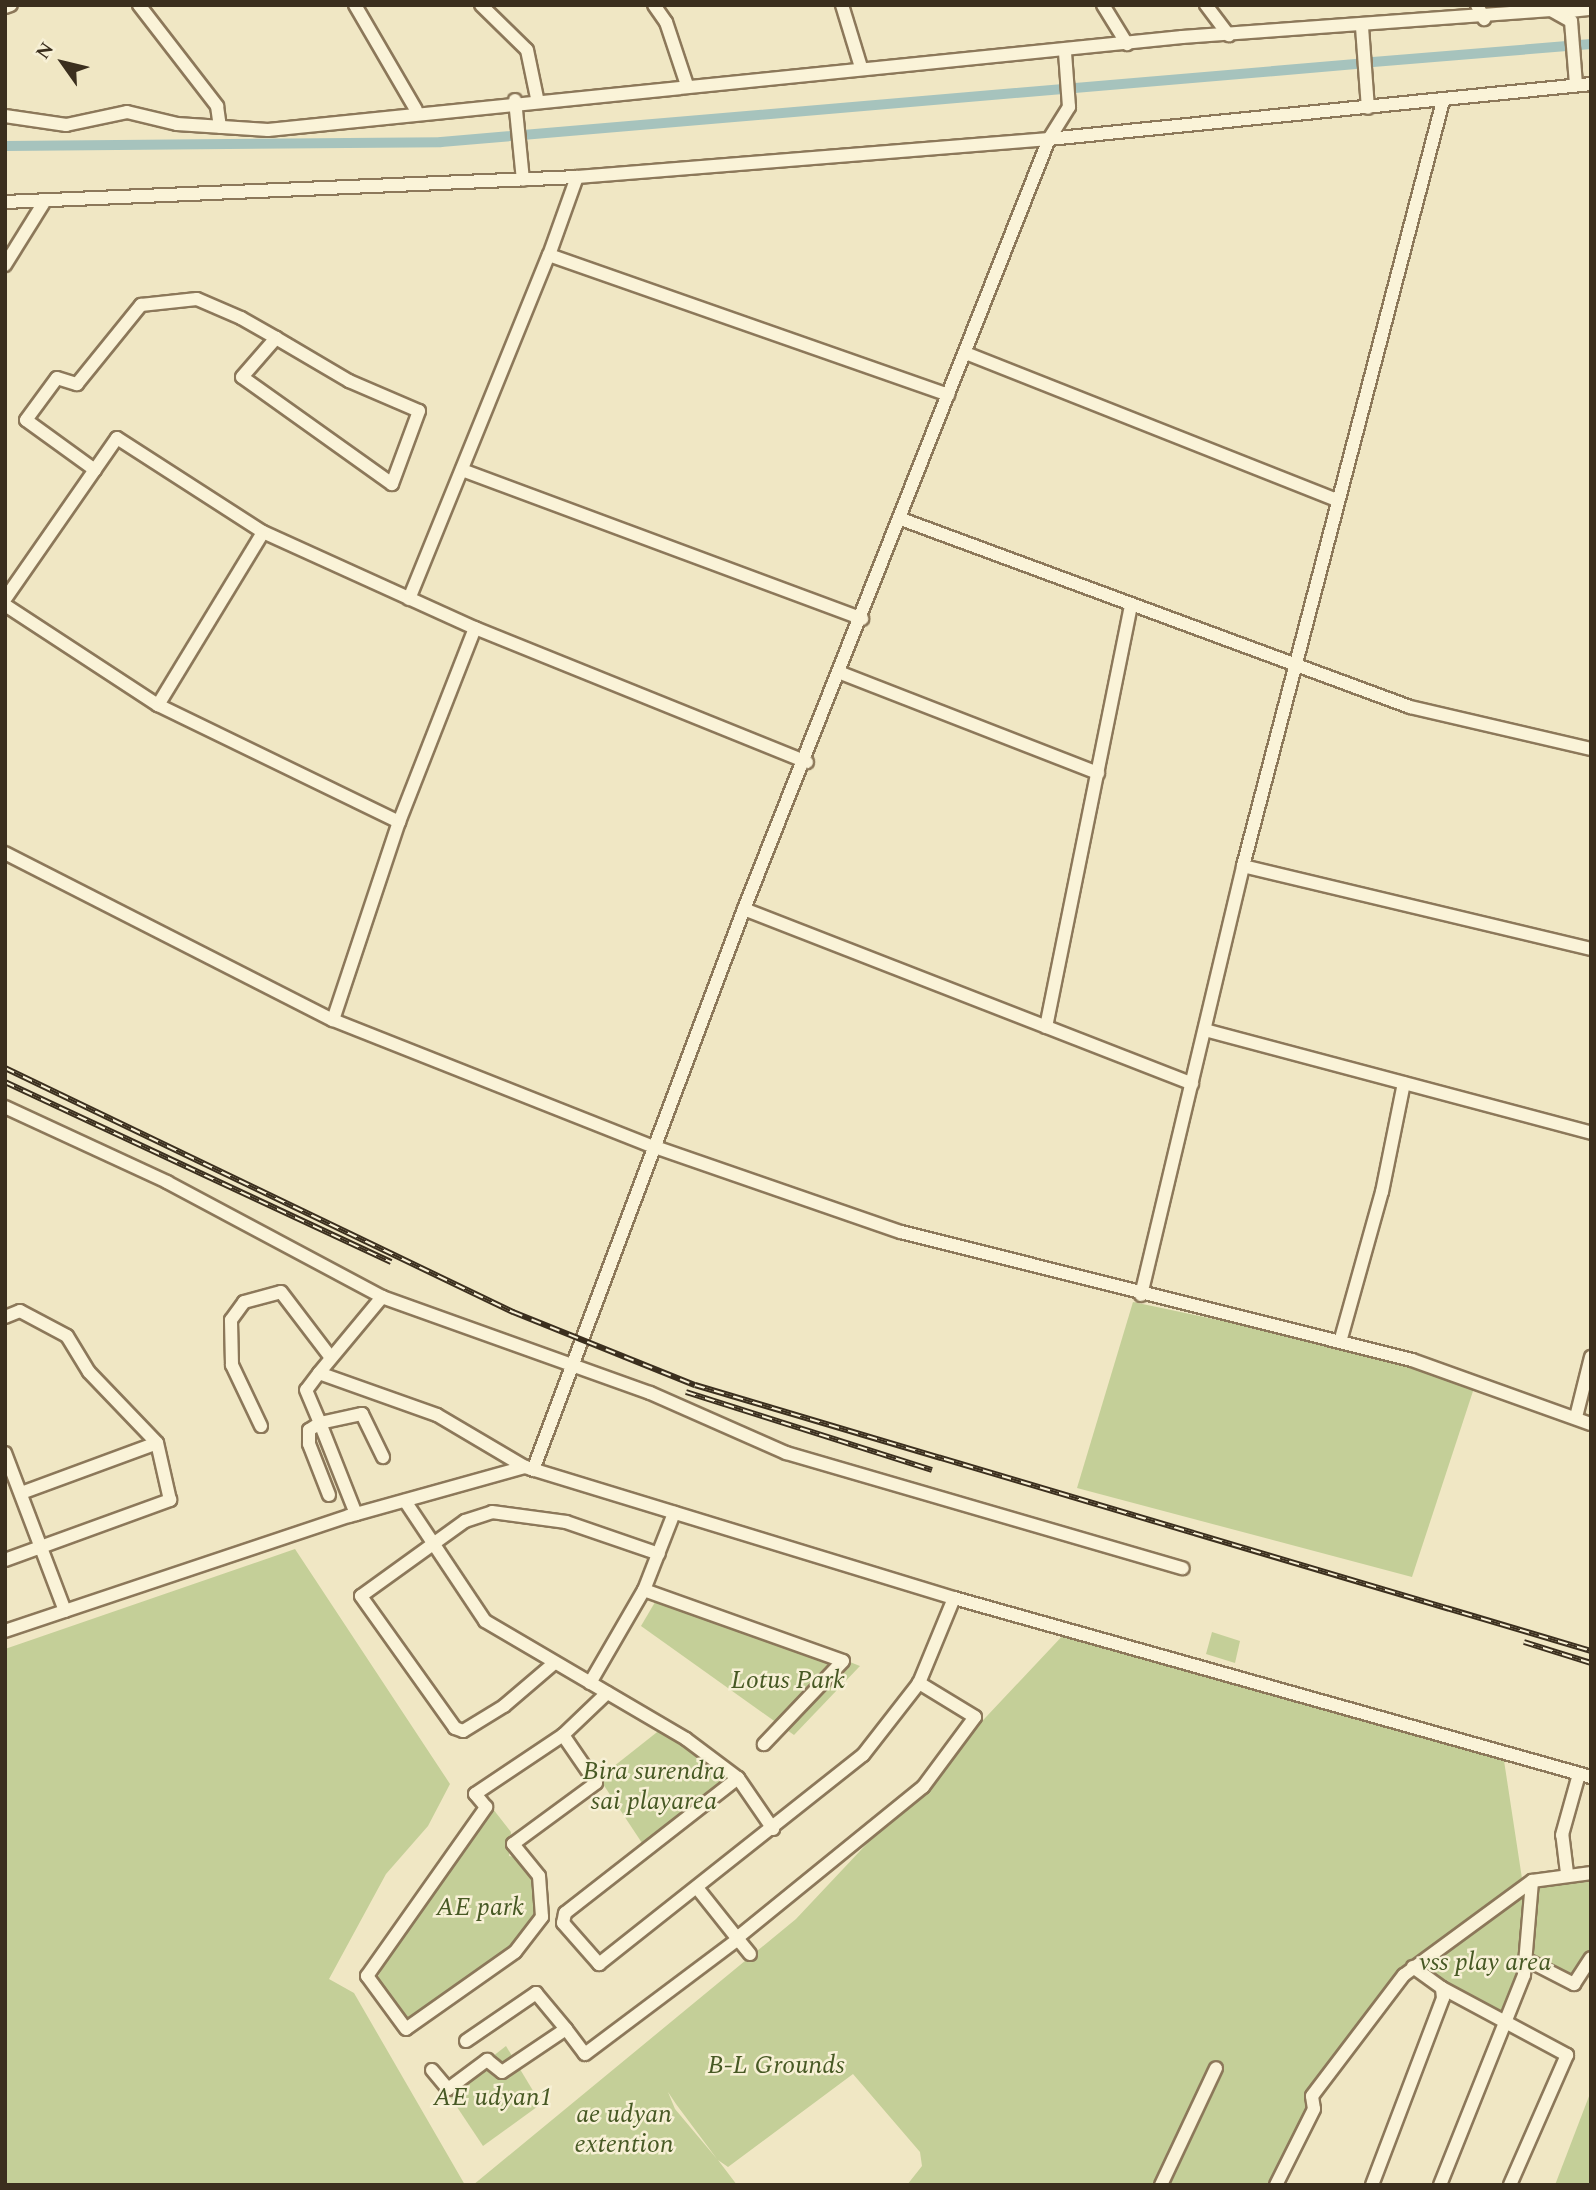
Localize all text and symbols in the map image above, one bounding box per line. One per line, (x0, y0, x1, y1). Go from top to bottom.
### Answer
north arrow (28, 28, 98, 98)
text: N (29, 36, 62, 66)
park label: Lotus Park (731, 1665, 845, 1697)
park label: Bira surendra sai playarea (583, 1756, 725, 1817)
park label: AE park (436, 1892, 524, 1924)
park label: vss play area (1419, 1947, 1551, 1979)
park label: B-L Grounds (707, 2050, 845, 2082)
park label: AE udyan1 (433, 2082, 553, 2114)
park label: ae udyan extention (574, 2099, 674, 2160)

